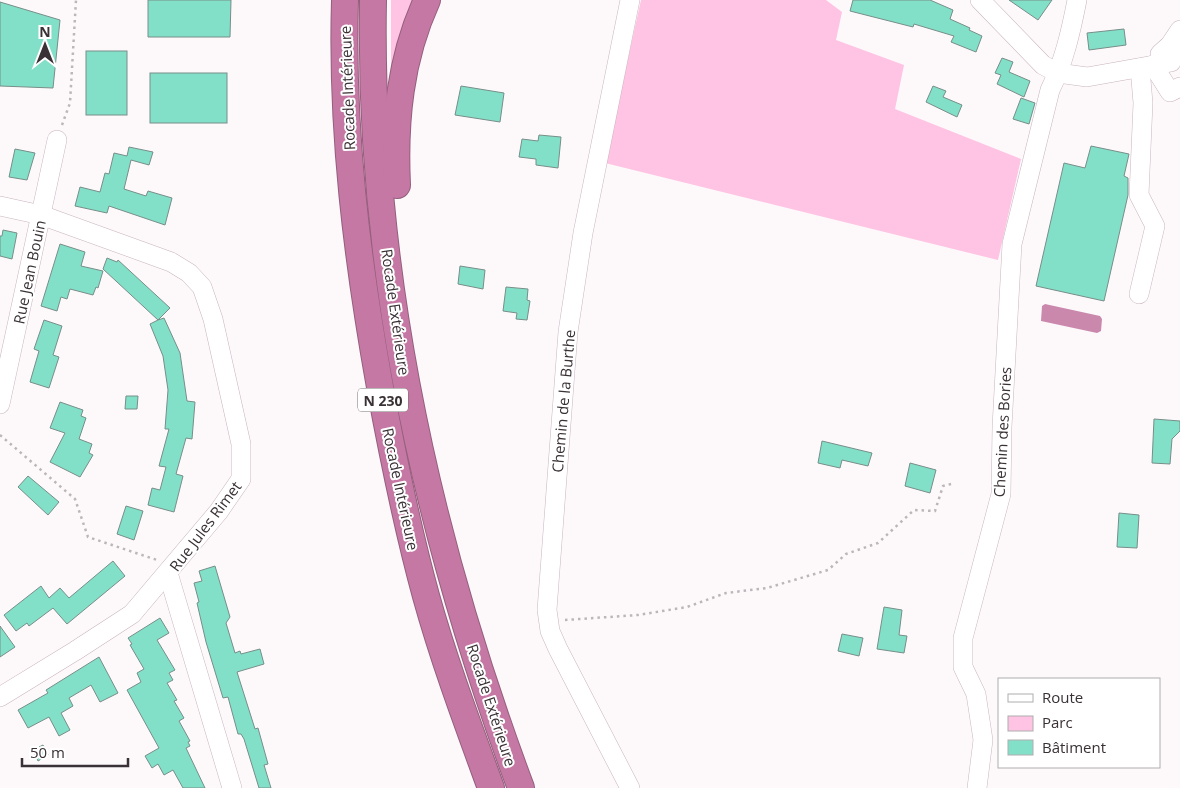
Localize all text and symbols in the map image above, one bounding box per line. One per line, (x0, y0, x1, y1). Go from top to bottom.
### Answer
north arrow (20, 20, 70, 70)
text: N (39, 22, 51, 41)
street label: Rocade Intérieure (335, 25, 359, 151)
street label: Rue Jean Bouin (8, 218, 50, 326)
street label: Rocade Extérieure (377, 248, 415, 376)
street label: Chemin de la Burthe (547, 329, 579, 473)
street label: Chemin des Bories (989, 366, 1015, 498)
road number: N 230 (358, 388, 408, 412)
street label: Rocade Intérieure (378, 426, 424, 552)
street label: Rue Jules Rimet (165, 477, 245, 575)
street label: Rocade Extérieure (463, 641, 521, 769)
legend (998, 678, 1160, 768)
text: Route (1042, 687, 1083, 707)
text: Parc (1042, 712, 1073, 732)
scale bar (22, 736, 129, 768)
text: Bâtiment (1042, 737, 1106, 757)
text: 50 m (30, 742, 65, 762)

